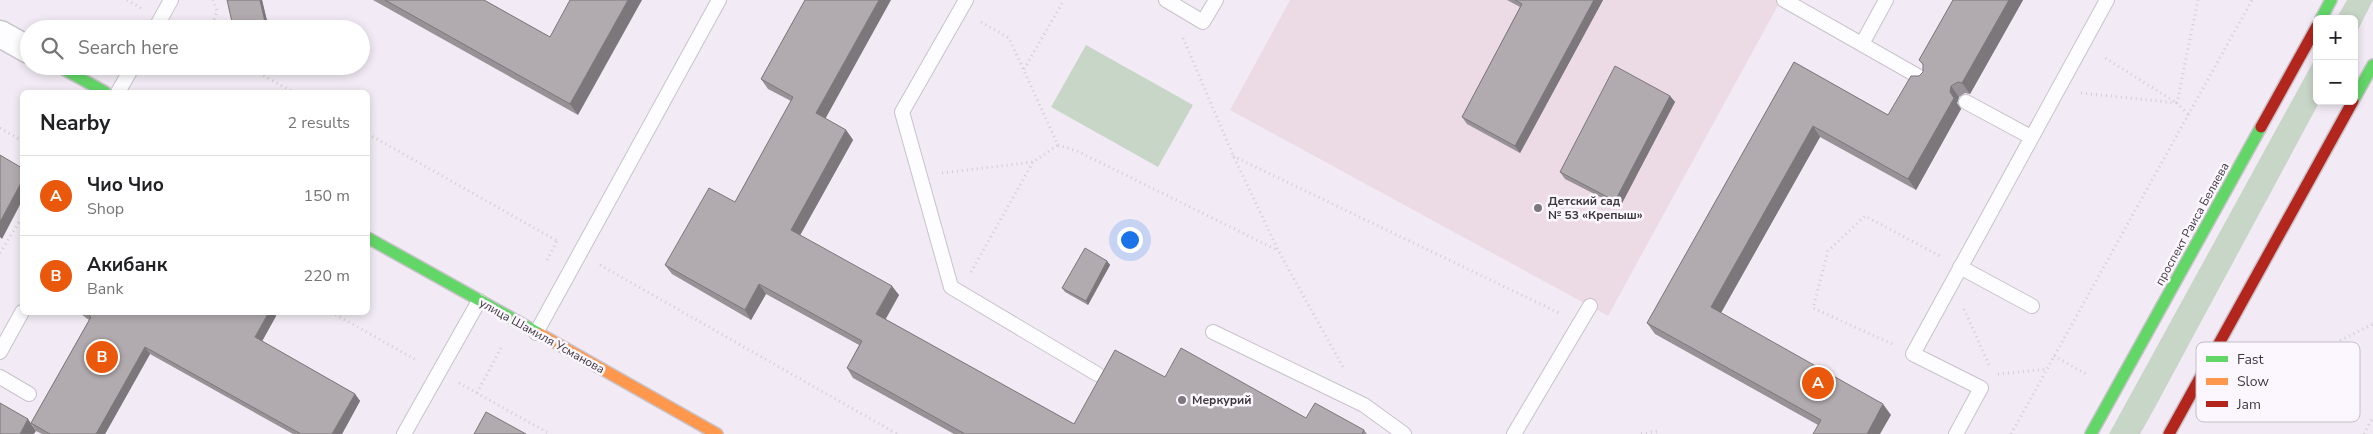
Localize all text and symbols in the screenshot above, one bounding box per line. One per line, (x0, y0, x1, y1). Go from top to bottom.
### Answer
map controls (2313, 15, 2358, 105)
button: + (2313, 15, 2358, 60)
search box (20, 20, 370, 75)
icon: search (38, 34, 66, 62)
text: Search here (78, 35, 179, 61)
button: − (2313, 60, 2358, 105)
text: Nearby (40, 109, 110, 137)
text: 2 results (288, 112, 350, 134)
street label: проспект Раиса Беляева (2151, 160, 2233, 288)
text: Чио Чио (87, 172, 164, 198)
text: A (50, 185, 62, 207)
text: 150 m (303, 185, 350, 207)
place label: Детский сад № 53 «Крепыш» (1548, 193, 1643, 223)
text: Shop (87, 198, 124, 220)
marker: Детский сад № 53 «Крепыш» (1532, 202, 1544, 214)
your location (1117, 227, 1143, 253)
text: Акибанк (87, 252, 167, 278)
text: B (50, 265, 62, 287)
text: 220 m (303, 265, 350, 287)
text: Bank (87, 278, 123, 300)
street label: улица Шамиля Усманова (477, 295, 607, 377)
pin: B (86, 338, 118, 376)
legend (2196, 342, 2360, 422)
text: Fast (2237, 350, 2263, 369)
pin: A (1802, 364, 1834, 402)
text: Slow (2237, 372, 2269, 391)
place label: Меркурий (1192, 392, 1252, 408)
marker: Меркурий (1176, 394, 1188, 406)
text: Jam (2236, 395, 2261, 414)

